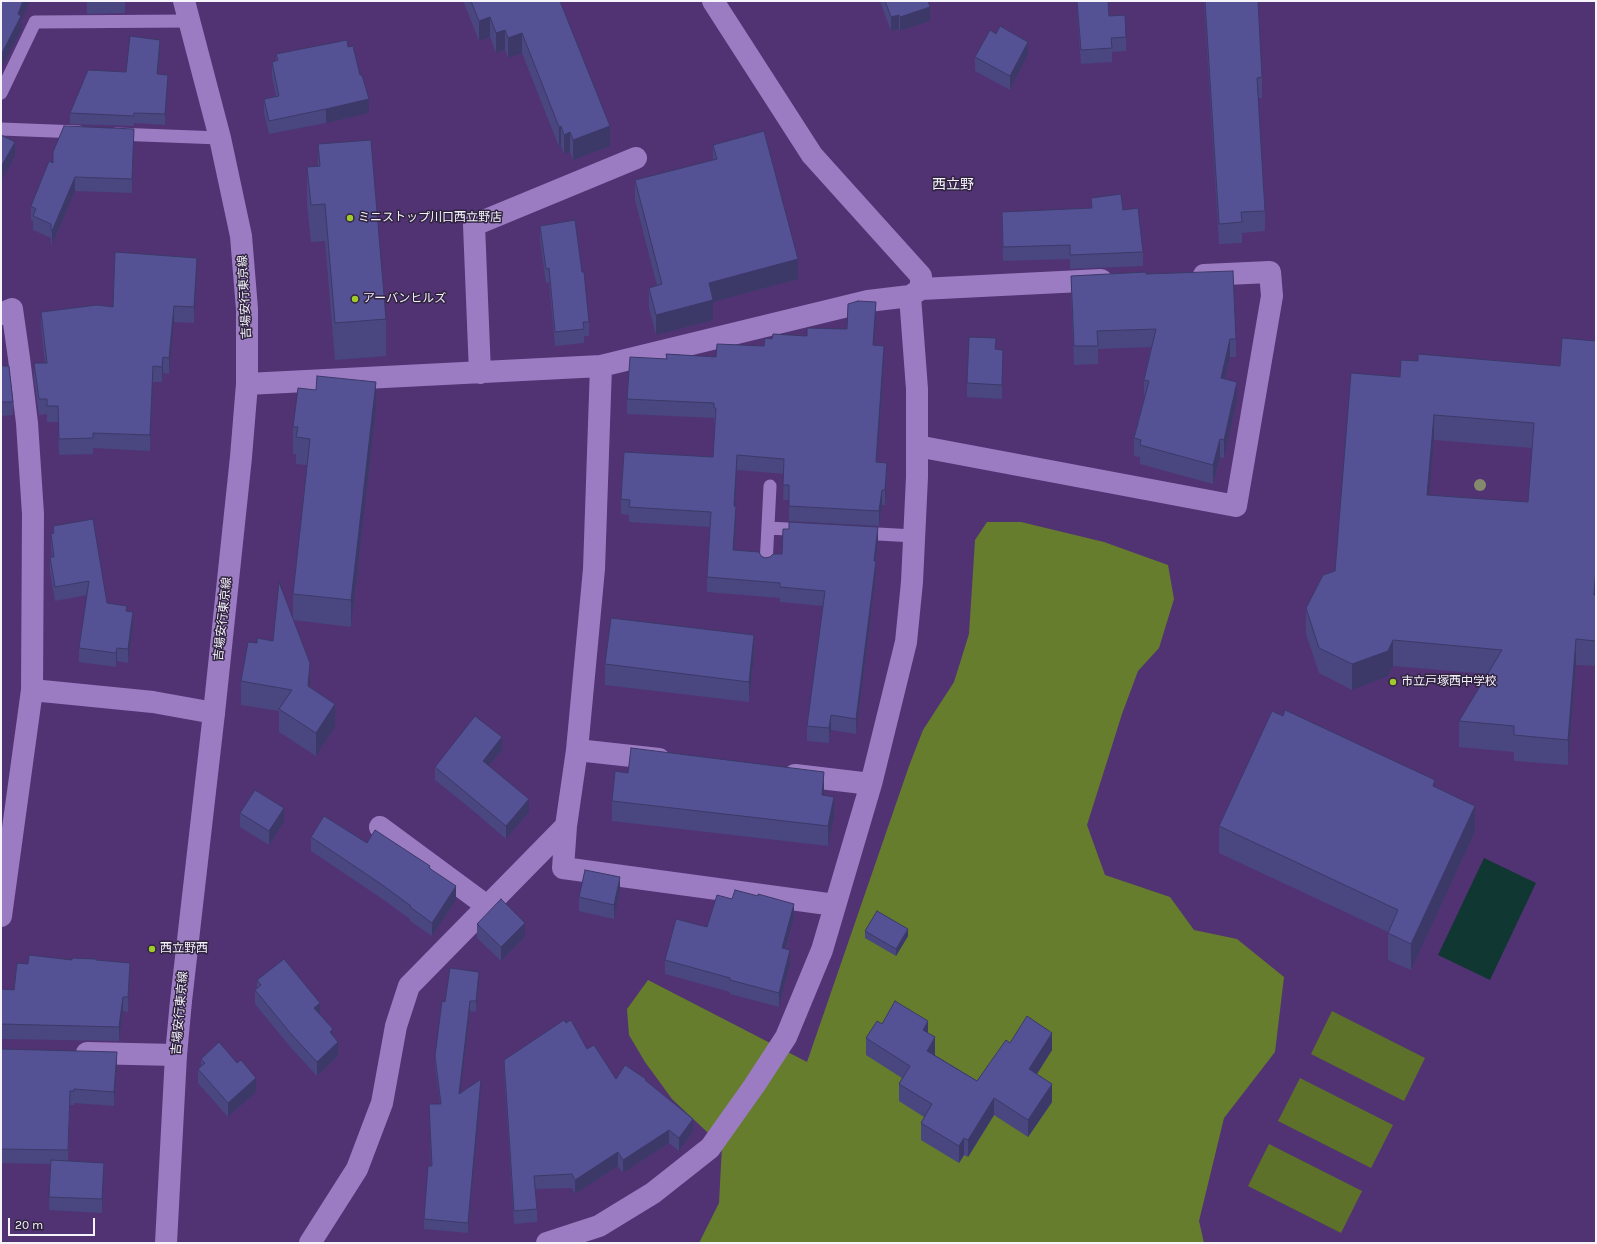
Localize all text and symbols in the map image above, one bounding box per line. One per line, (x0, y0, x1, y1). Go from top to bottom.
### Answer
district label: 西立野 (932, 177, 974, 193)
place label: ミニストップ川口西立野店 (358, 211, 502, 225)
marker: ミニストップ川口西立野店 (345, 213, 355, 223)
street label: 吉場安行東京線 (236, 255, 254, 339)
place label: アーバンヒルズ (363, 292, 446, 306)
marker: アーバンヒルズ (350, 294, 360, 304)
street label: 吉場安行東京線 (211, 576, 235, 662)
place label: 市立戸塚西中学校 (1401, 675, 1497, 689)
marker: 市立戸塚西中学校 (1388, 677, 1398, 687)
place label: 西立野西 (160, 942, 208, 956)
marker: 西立野西 (147, 944, 157, 954)
street label: 吉場安行東京線 (169, 971, 191, 1055)
scale bar (10, 1210, 97, 1236)
text: 20 m (15, 1218, 43, 1232)

